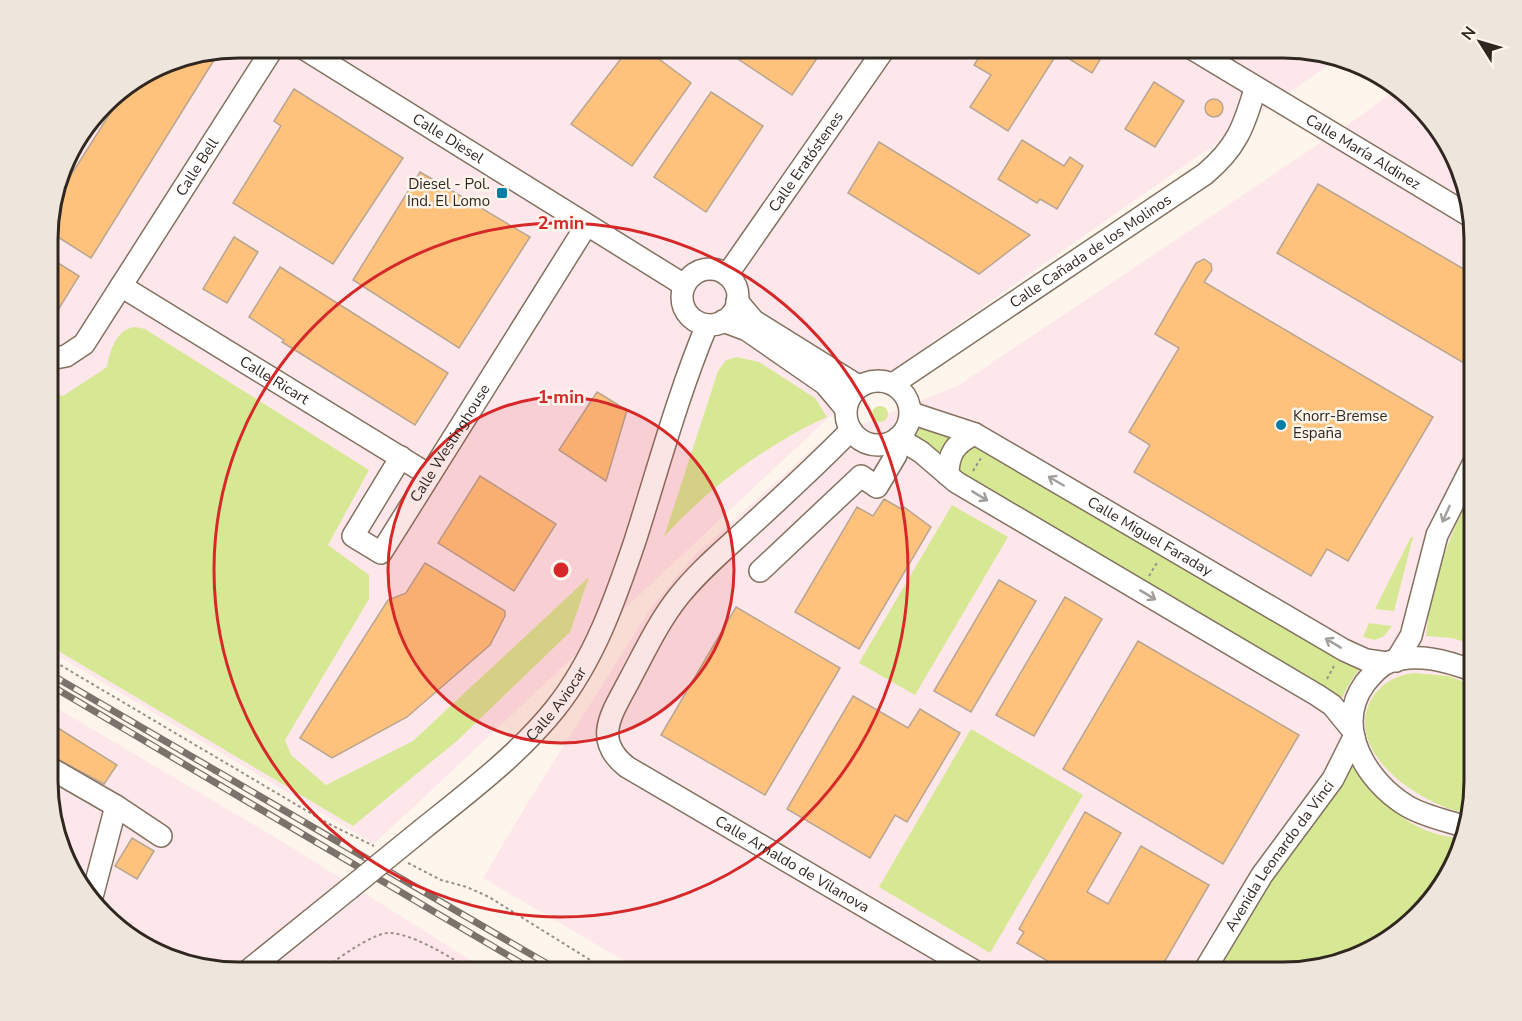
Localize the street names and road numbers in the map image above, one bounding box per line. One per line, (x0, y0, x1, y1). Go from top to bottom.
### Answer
street label: Calle Eratóstenes (764, 108, 848, 216)
street label: Calle Diesel (409, 109, 488, 168)
street label: Calle María Aldinez (1302, 109, 1424, 194)
street label: Calle Bell (171, 133, 223, 200)
street label: Calle Cañada de los Molinos (1006, 190, 1175, 313)
street label: Calle Ricart (236, 351, 313, 409)
street label: Calle Westinghouse (405, 380, 495, 506)
street label: Calle Miguel Faraday (1084, 492, 1216, 581)
street label: Calle Aviocar (521, 663, 591, 746)
street label: Avenida Leonardo da Vinci (1220, 776, 1339, 935)
street label: Calle Arnaldo de Vilanova (711, 811, 873, 917)

